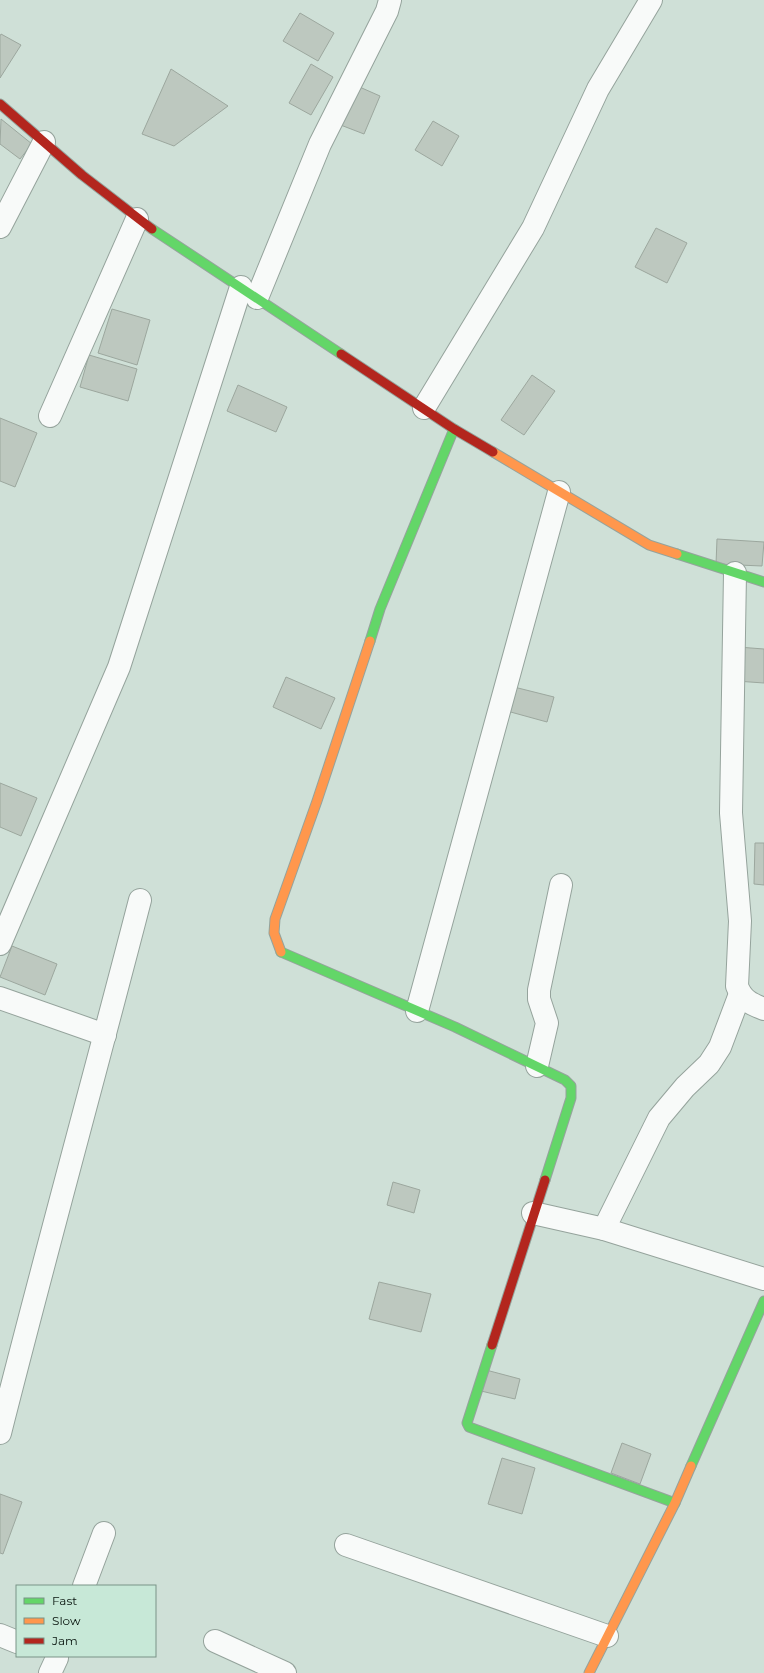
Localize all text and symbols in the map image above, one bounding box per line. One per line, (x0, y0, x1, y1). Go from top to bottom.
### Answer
legend (16, 1585, 156, 1657)
text: Fast (52, 1593, 77, 1608)
text: Slow (52, 1613, 81, 1628)
text: Jam (51, 1633, 78, 1648)

